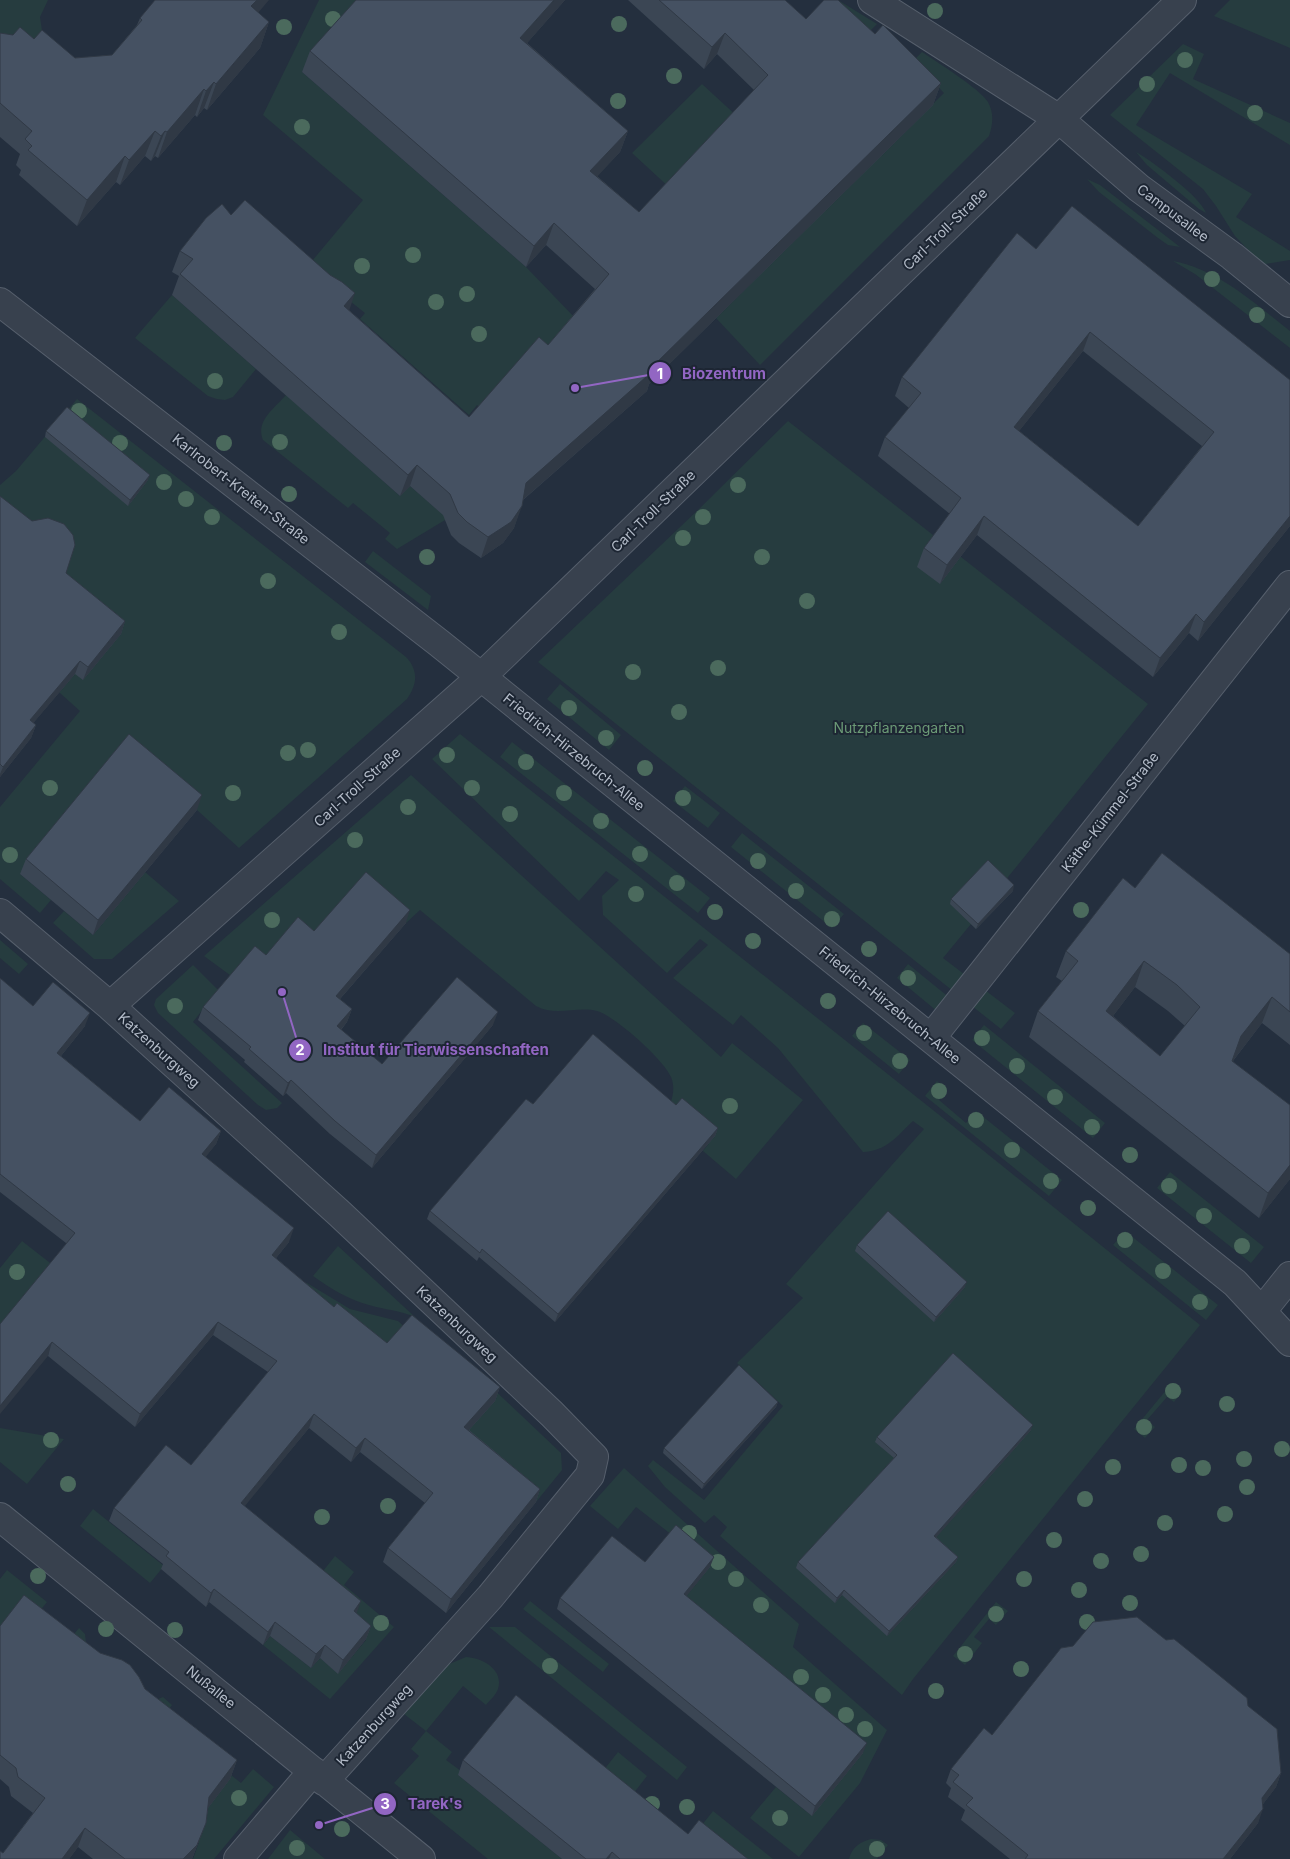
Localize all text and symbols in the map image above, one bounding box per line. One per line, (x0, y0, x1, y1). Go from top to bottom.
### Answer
street label: Campusallee (1134, 180, 1213, 245)
street label: Carl-Troll-Straße (899, 184, 990, 273)
callout: Biozentrum (647, 358, 776, 388)
text: 1 (657, 364, 663, 383)
text: Biozentrum (682, 364, 766, 383)
street label: Karlrobert-Kreiten-Straße (169, 430, 313, 547)
street label: Carl-Troll-Straße (607, 466, 698, 555)
street label: Friedrich-Hirzebruch-Allee (500, 689, 648, 814)
park label: Nutzpflanzengarten (833, 719, 965, 736)
street label: Carl-Troll-Straße (310, 743, 404, 830)
street label: Käthe-Kümmel-Straße (1057, 748, 1162, 875)
street label: Friedrich-Hirzebruch-Allee (816, 942, 964, 1067)
street label: Katzenburgweg (115, 1008, 204, 1091)
callout: Institut für Tierwissenschaften (288, 1035, 559, 1065)
text: 2 (295, 1040, 305, 1059)
text: Institut für Tierwissenschaften (323, 1040, 549, 1059)
street label: Katzenburgweg (413, 1282, 501, 1365)
street label: Nußallee (183, 1662, 239, 1712)
street label: Katzenburgweg (332, 1680, 415, 1769)
callout: Tarek's (373, 1789, 472, 1819)
text: 3 (380, 1794, 390, 1813)
text: Tarek's (408, 1794, 462, 1813)

